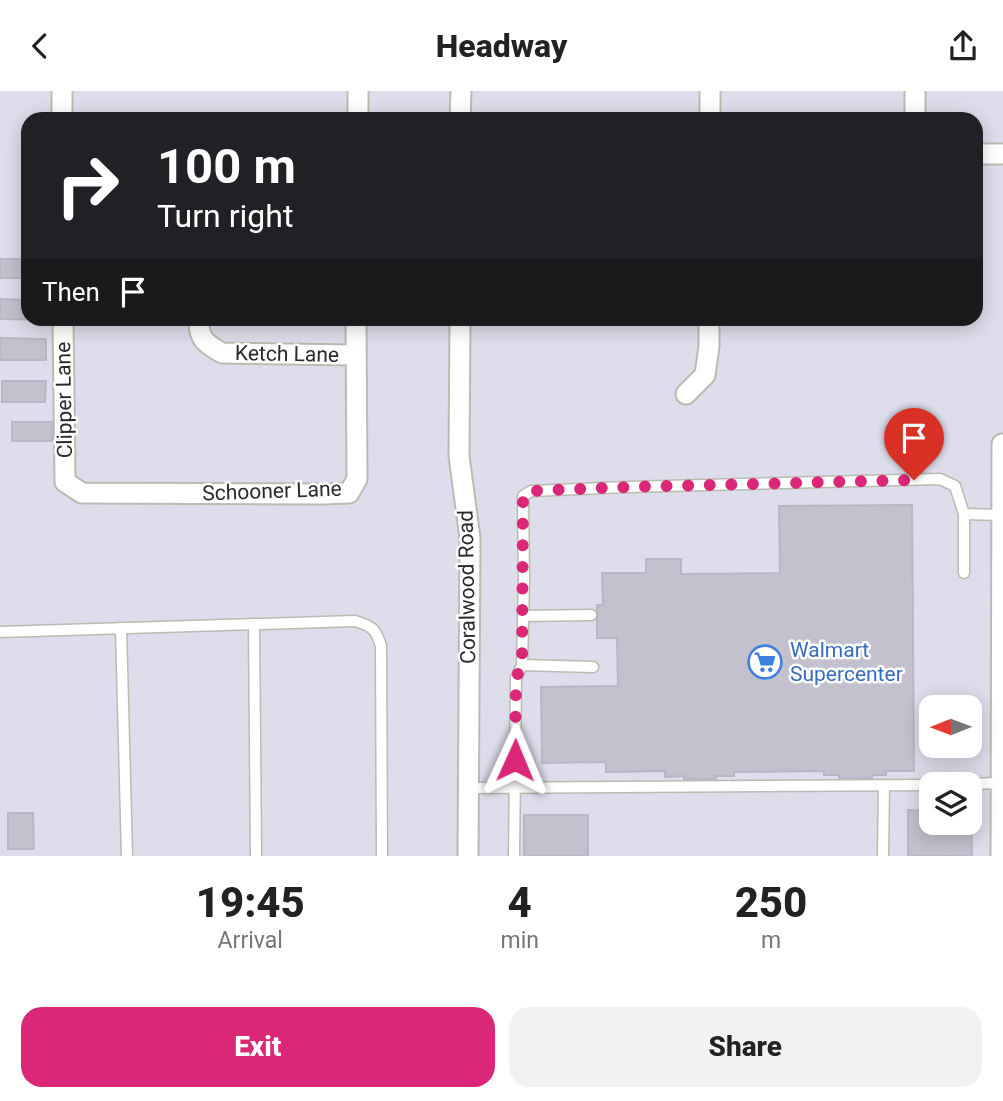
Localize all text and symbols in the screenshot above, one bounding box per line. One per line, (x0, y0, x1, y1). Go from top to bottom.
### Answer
icon: back (21, 27, 59, 65)
text: Headway (436, 27, 567, 65)
icon: share (944, 27, 982, 65)
text: 100 m (157, 138, 296, 195)
icon: right (42, 140, 133, 231)
text: Turn right (157, 197, 293, 235)
icon: arrive (114, 273, 152, 311)
text: Then (42, 277, 100, 307)
street label: Ketch Lane (235, 341, 339, 367)
street label: Clipper Lane (51, 342, 77, 458)
pin (884, 408, 944, 480)
icon: arrive (895, 419, 933, 457)
street label: Schooner Lane (202, 477, 342, 505)
street label: Coralwood Road (454, 510, 480, 664)
place label: Walmart Supercenter (790, 638, 903, 686)
supermarket icon: Walmart Supercenter (746, 643, 784, 681)
north arrow (919, 695, 982, 758)
map controls (919, 695, 982, 835)
position arrow (478, 723, 552, 797)
button: layers (919, 772, 982, 835)
text: 19:45 (196, 878, 305, 927)
text: 4 (508, 878, 532, 927)
text: 250 (735, 878, 807, 927)
text: Arrival (218, 927, 283, 954)
text: min (500, 927, 539, 954)
text: m (761, 927, 781, 954)
button: Exit (21, 1007, 495, 1087)
button: Share (509, 1007, 982, 1087)

